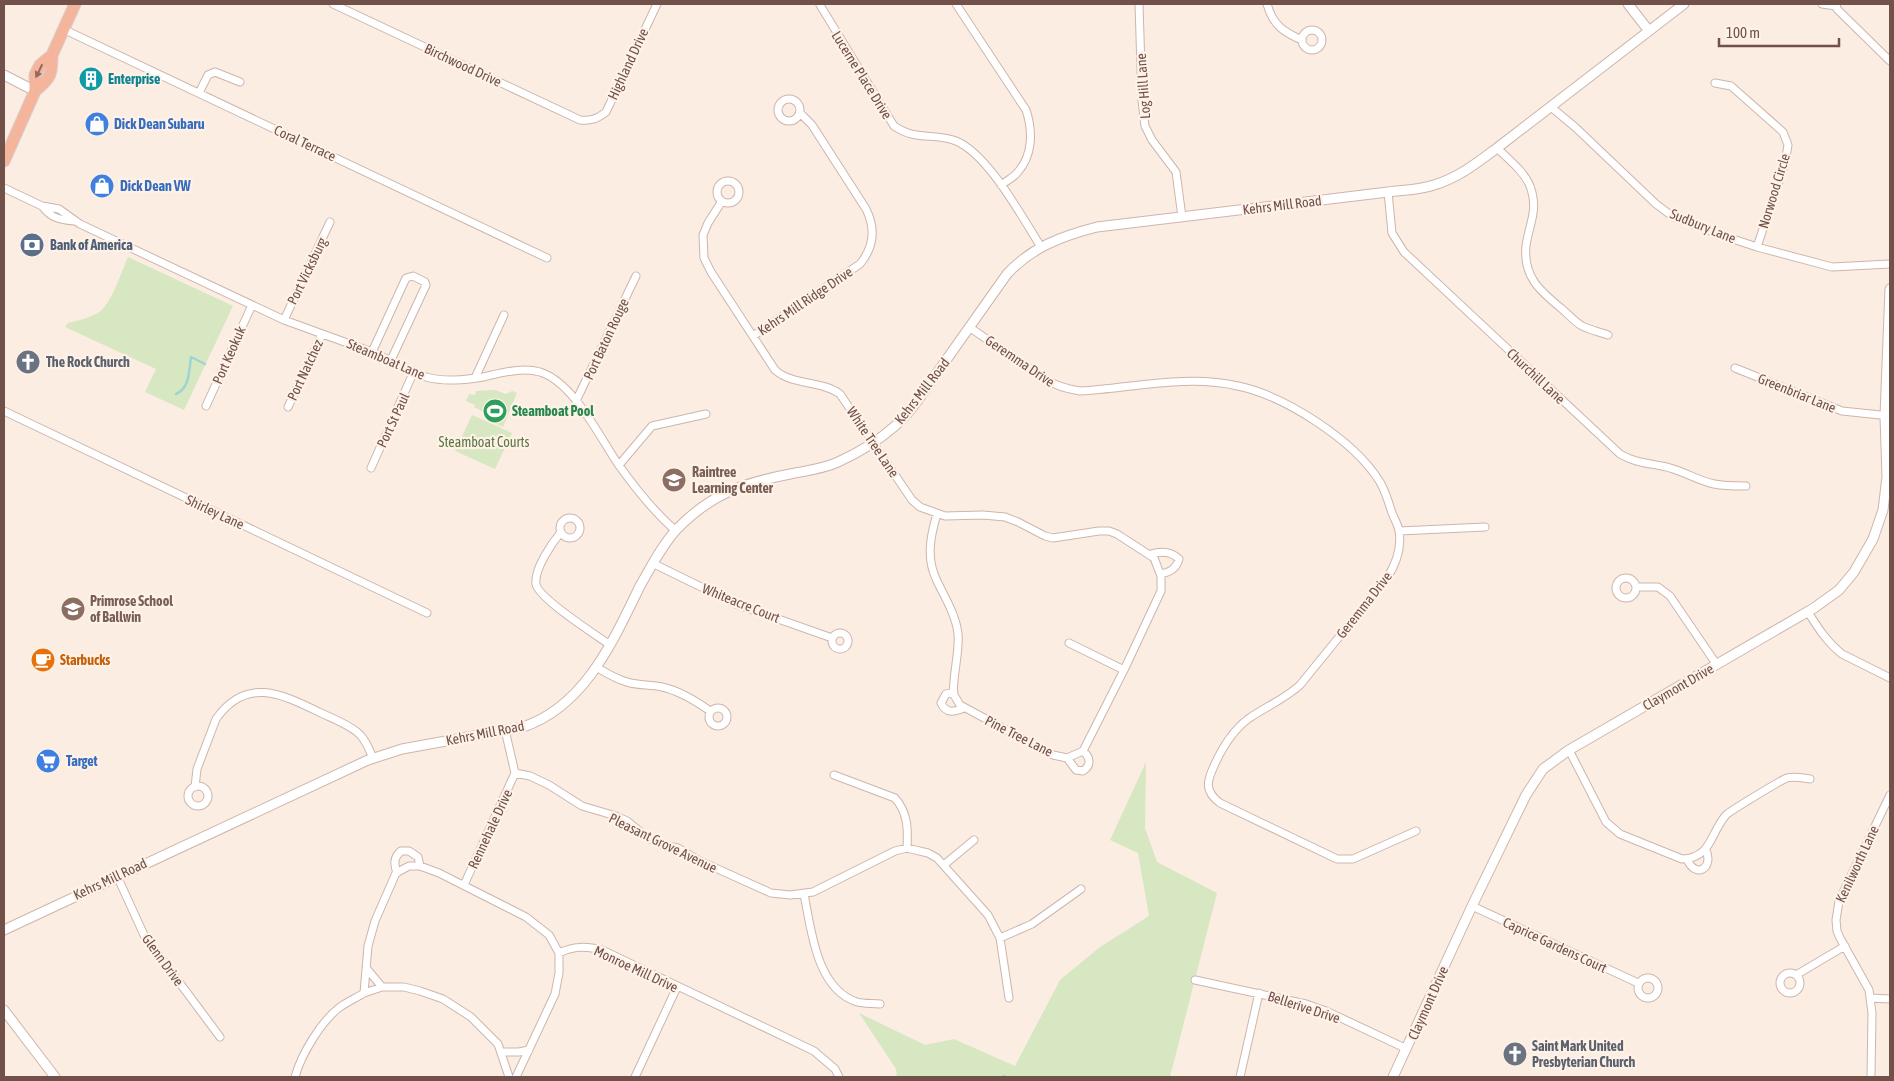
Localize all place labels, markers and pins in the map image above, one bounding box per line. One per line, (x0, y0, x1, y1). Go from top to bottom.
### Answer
building icon: Enterprise (78, 66, 104, 92)
place label: Enterprise (108, 71, 160, 87)
shop icon: Dick Dean Subaru (84, 111, 110, 137)
place label: Dick Dean Subaru (114, 116, 205, 132)
shop icon: Dick Dean VW (89, 173, 115, 199)
place label: Dick Dean VW (120, 178, 192, 194)
bank icon: Bank of America (19, 232, 45, 258)
place label: Bank of America (50, 237, 133, 253)
church icon: The Rock Church (15, 349, 41, 375)
place label: The Rock Church (46, 354, 130, 370)
sports icon: Steamboat Pool (482, 398, 508, 424)
place label: Steamboat Pool (512, 403, 594, 419)
place label: Raintree Learning Center (692, 464, 774, 496)
school or university icon: Raintree Learning Center (661, 467, 687, 493)
place label: Primrose School of Ballwin (90, 593, 173, 625)
school or university icon: Primrose School of Ballwin (60, 596, 86, 622)
cafe icon: Starbucks (30, 647, 56, 673)
place label: Starbucks (60, 652, 110, 668)
supermarket icon: Target (35, 748, 61, 774)
place label: Target (66, 753, 98, 769)
place label: Saint Mark United Presbyterian Church (1532, 1038, 1636, 1070)
church icon: Saint Mark United Presbyterian Church (1502, 1041, 1528, 1067)

